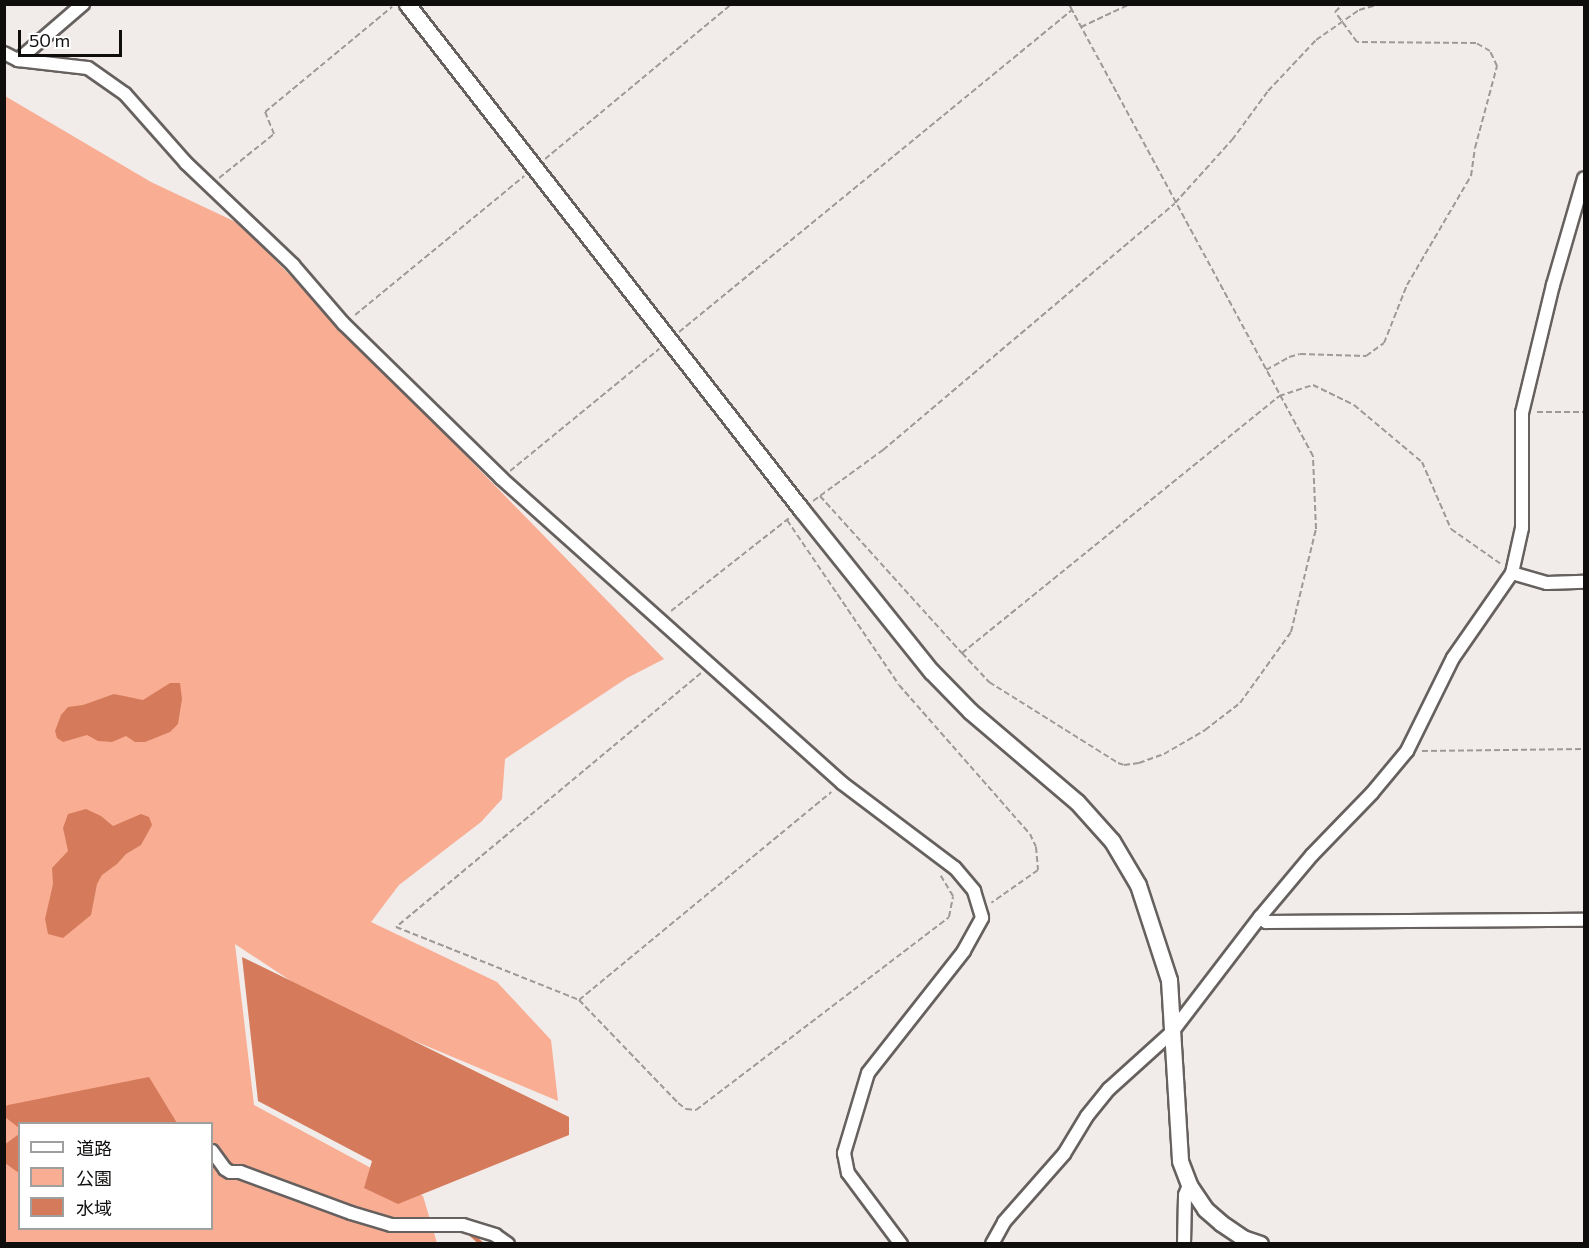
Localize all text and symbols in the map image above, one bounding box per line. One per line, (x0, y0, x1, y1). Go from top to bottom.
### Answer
scale bar (21, 18, 124, 56)
text: 50 m (29, 29, 70, 51)
legend (18, 1122, 213, 1230)
text: 道路 (76, 1137, 112, 1159)
text: 公園 (76, 1167, 112, 1189)
text: 水域 (76, 1197, 112, 1219)

